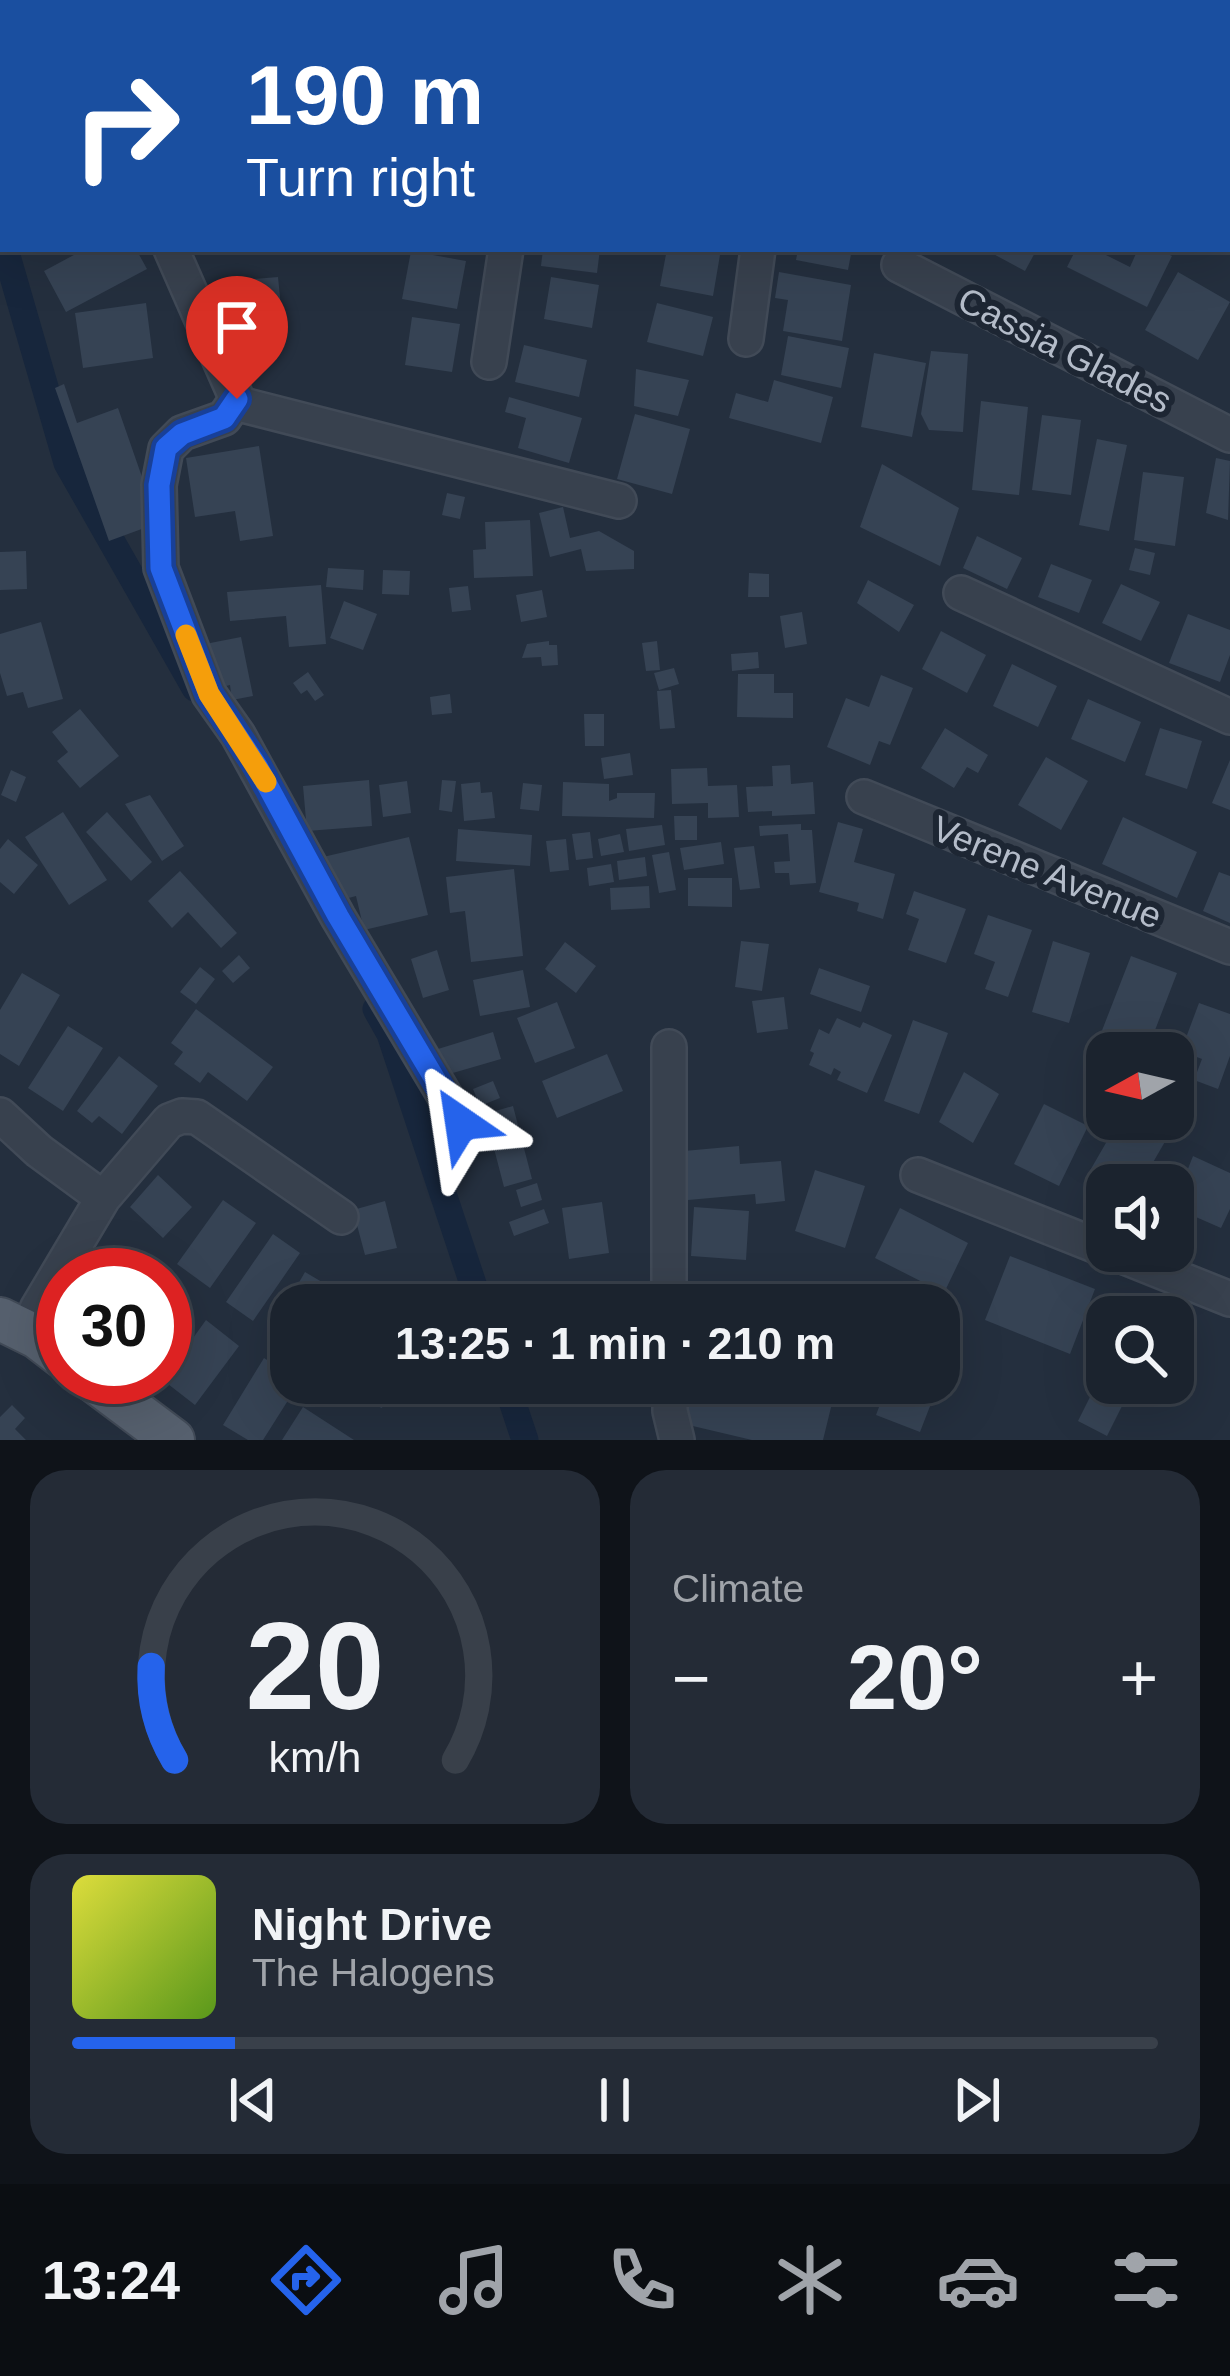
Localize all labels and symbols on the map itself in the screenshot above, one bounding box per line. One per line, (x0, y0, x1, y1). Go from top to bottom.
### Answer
pin (186, 276, 288, 399)
street label: Cassia Glades (951, 279, 1179, 421)
street label: Verene Avenue (926, 807, 1168, 937)
north arrow (1086, 1032, 1194, 1140)
position arrow (398, 1060, 524, 1186)
speed limit sign: 30 (36, 1248, 192, 1404)

